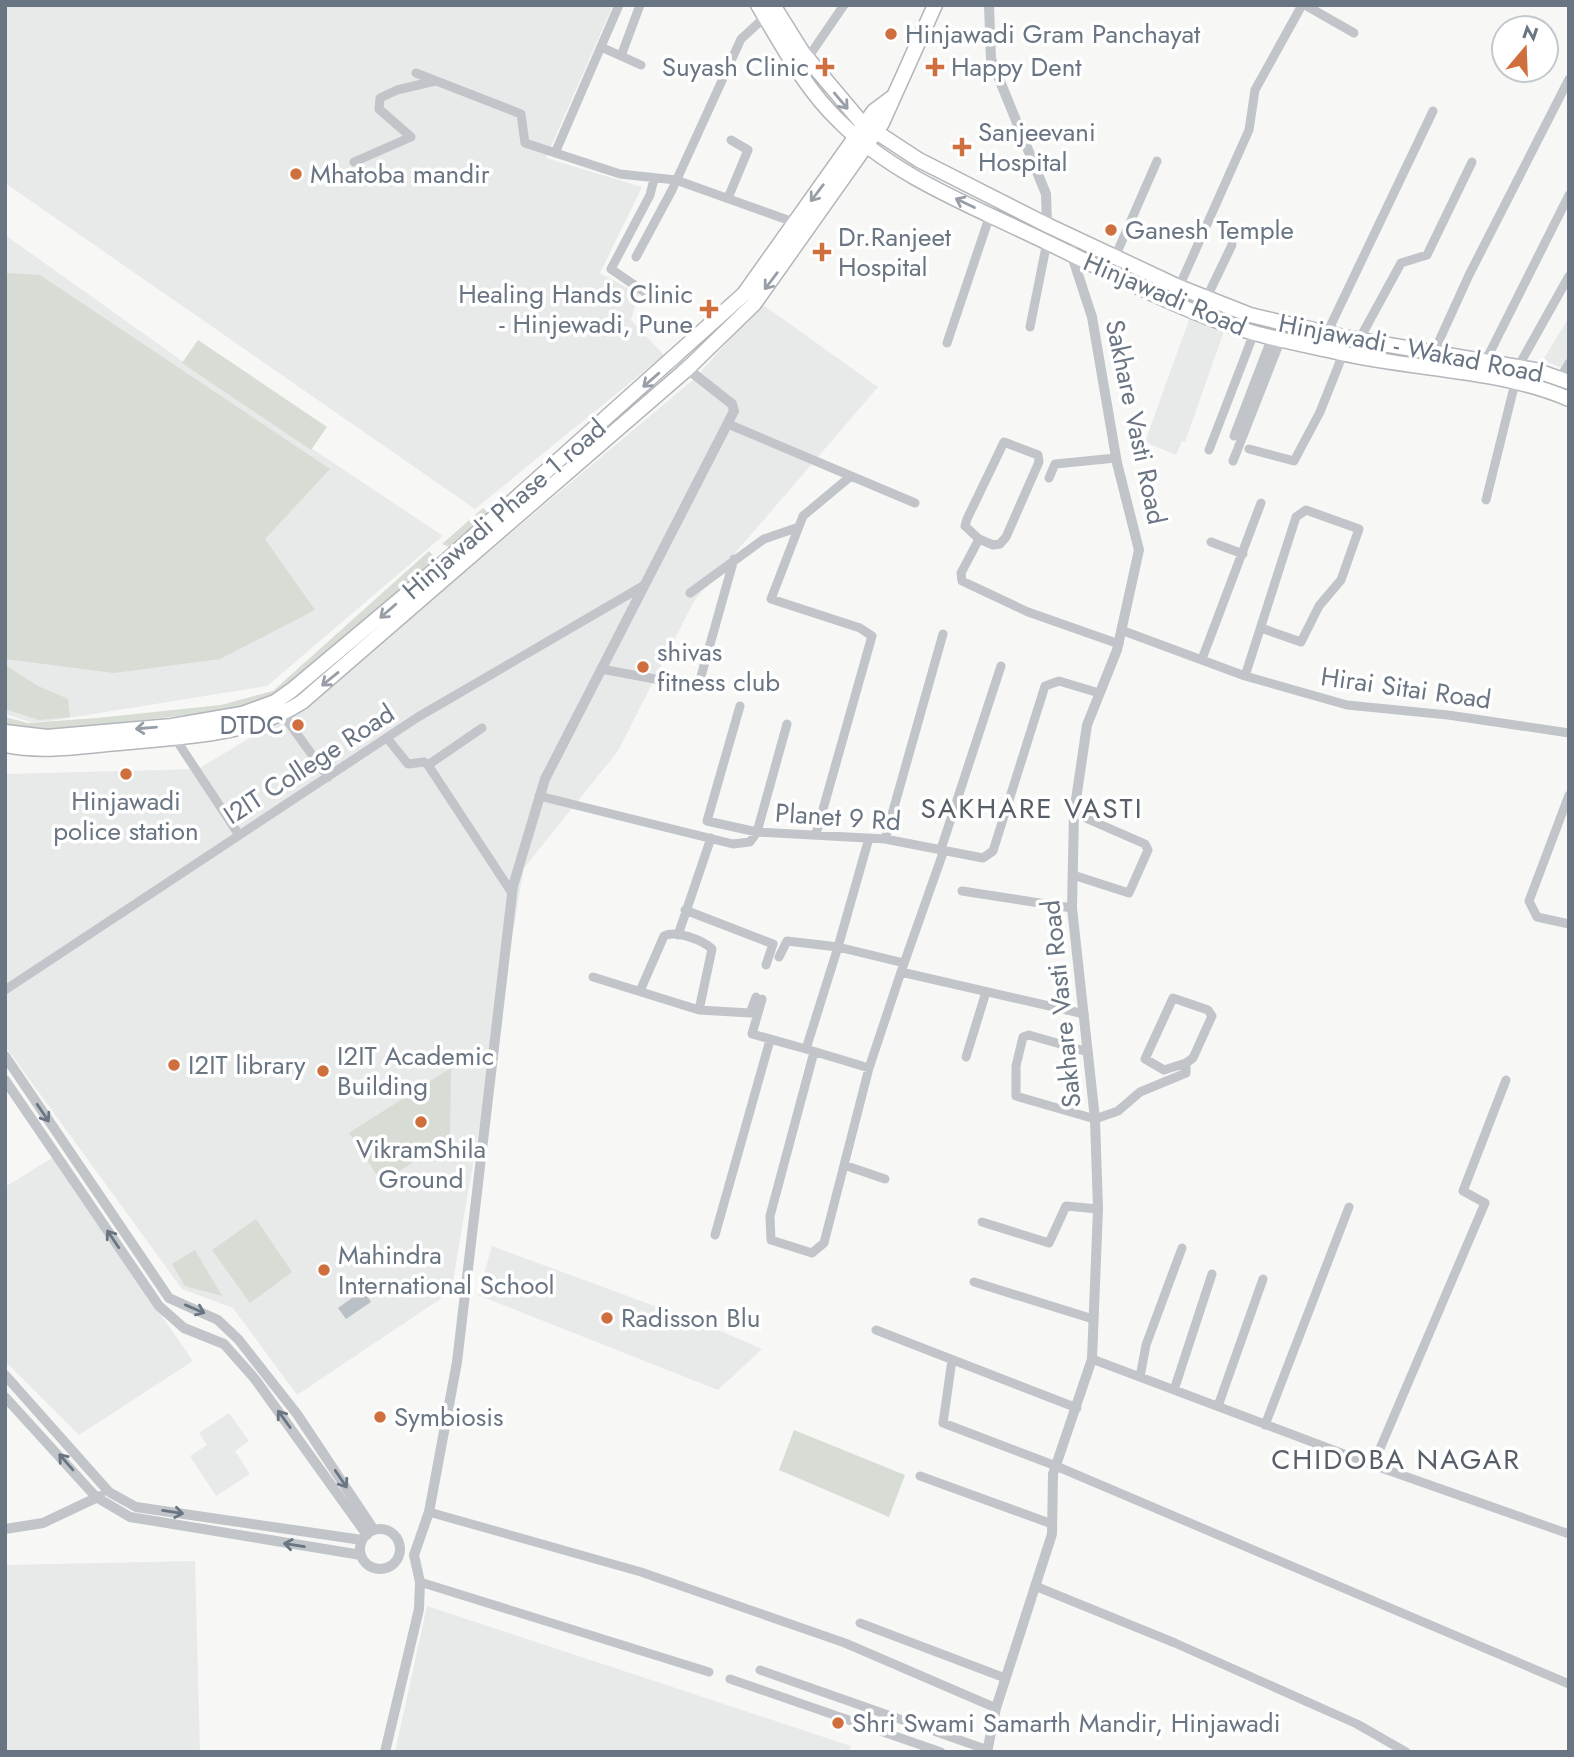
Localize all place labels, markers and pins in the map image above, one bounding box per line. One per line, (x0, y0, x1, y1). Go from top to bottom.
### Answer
place label: Hinjawadi Gram Panchayat (905, 15, 1201, 53)
marker: Hinjawadi Gram Panchayat (883, 26, 899, 42)
place label: Suyash Clinic (662, 48, 809, 86)
place label: Happy Dent (951, 48, 1082, 86)
marker: Suyash Clinic (815, 57, 835, 77)
marker: Happy Dent (925, 57, 945, 77)
place label: Sanjeevani Hospital (978, 113, 1096, 181)
marker: Sanjeevani Hospital (952, 137, 972, 157)
place label: Mhatoba mandir (310, 155, 490, 193)
marker: Mhatoba mandir (288, 166, 304, 182)
place label: Ganesh Temple (1125, 211, 1294, 249)
place label: Dr.Ranjeet Hospital (838, 218, 952, 286)
marker: Ganesh Temple (1103, 222, 1119, 238)
marker: Dr.Ranjeet Hospital (812, 242, 832, 262)
place label: Healing Hands Clinic - Hinjewadi, Pune (458, 275, 693, 343)
marker: Healing Hands Clinic - Hinjewadi, Pune (699, 299, 719, 319)
place label: shivas fitness club (657, 633, 780, 701)
marker: shivas fitness club (635, 659, 651, 675)
place label: DTDC (220, 706, 284, 744)
marker: DTDC (290, 717, 306, 733)
marker: Hinjawadi police station (118, 766, 134, 782)
place label: Hinjawadi police station (53, 782, 199, 850)
place label: I2IT Academic Building (337, 1037, 494, 1105)
place label: I2IT library (188, 1046, 306, 1084)
marker: I2IT library (166, 1057, 182, 1073)
marker: I2IT Academic Building (315, 1063, 331, 1079)
marker: VikramShila Ground (413, 1114, 429, 1130)
place label: VikramShila Ground (356, 1130, 486, 1198)
place label: Mahindra International School (338, 1236, 555, 1304)
marker: Mahindra International School (316, 1262, 332, 1278)
place label: Radisson Blu (621, 1299, 760, 1337)
marker: Radisson Blu (599, 1310, 615, 1326)
place label: Symbiosis (394, 1398, 503, 1436)
marker: Symbiosis (372, 1409, 388, 1425)
place label: Shri Swami Samarth Mandir, Hinjawadi (852, 1704, 1280, 1742)
marker: Shri Swami Samarth Mandir, Hinjawadi (830, 1715, 846, 1731)

